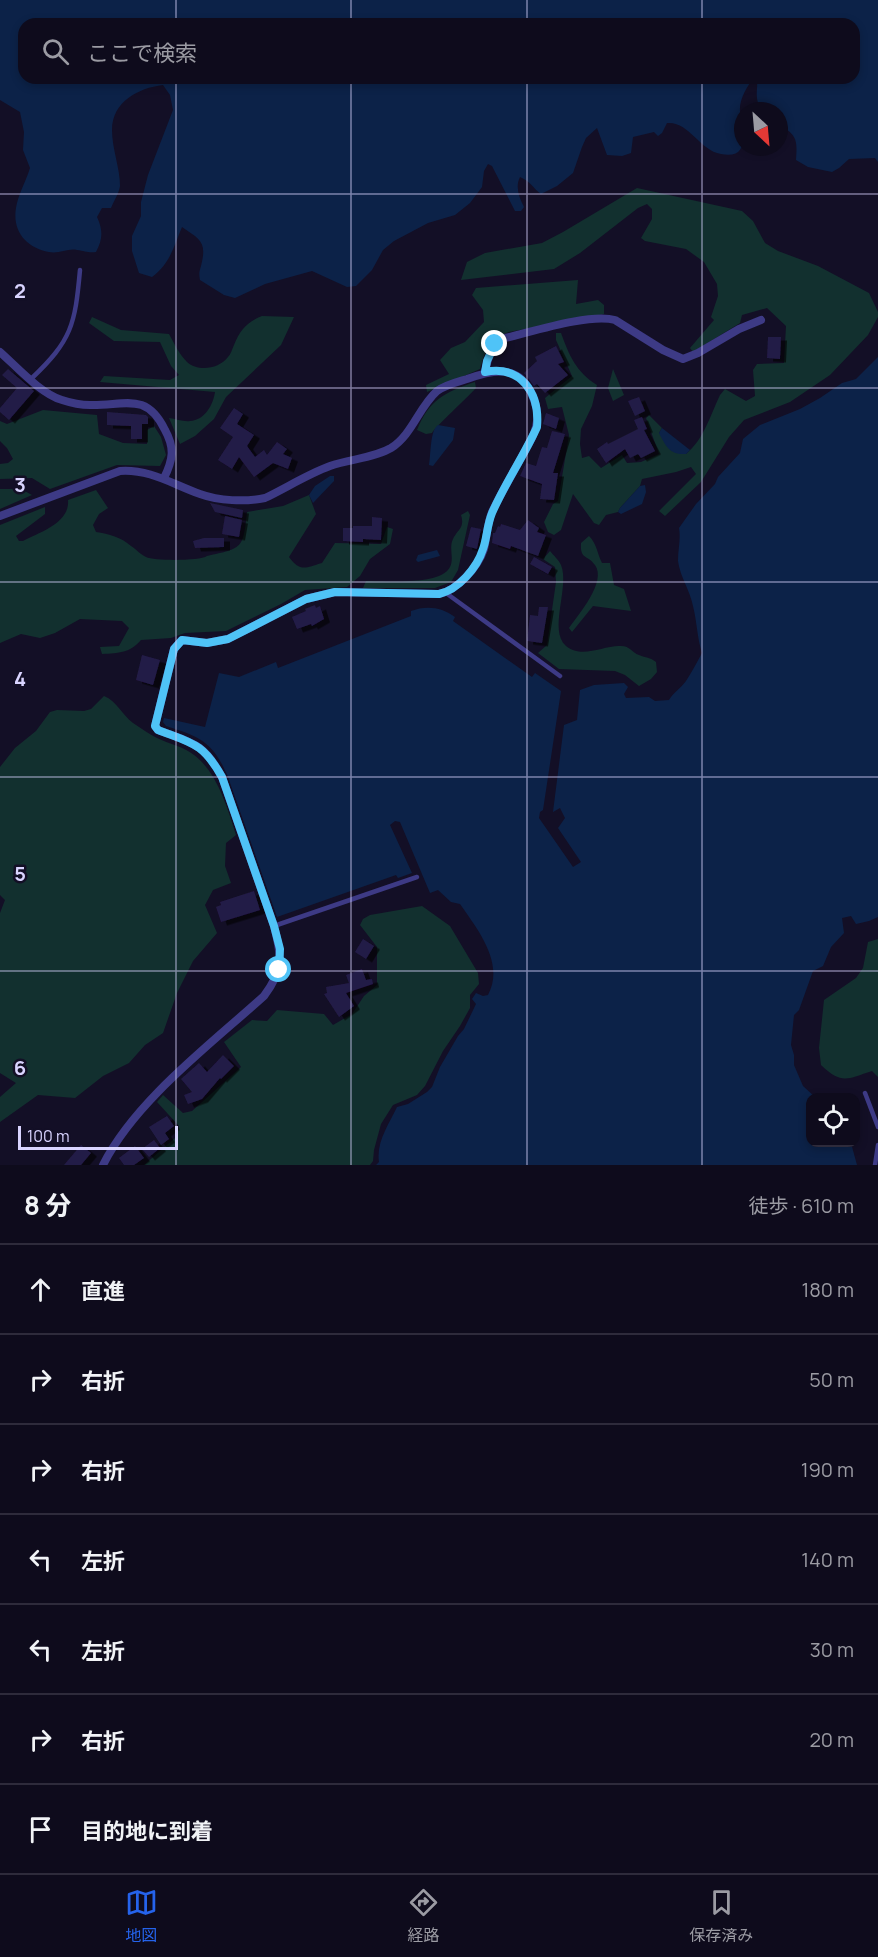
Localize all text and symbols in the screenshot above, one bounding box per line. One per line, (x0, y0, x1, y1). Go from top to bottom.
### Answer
search box (18, 18, 860, 84)
icon: search (39, 35, 72, 68)
text: ここで検索 (87, 38, 197, 68)
north arrow (734, 102, 788, 156)
text: 2 (14, 277, 26, 304)
route end (481, 330, 507, 356)
text: 3 (14, 471, 26, 498)
text: 4 (14, 665, 26, 692)
text: 5 (14, 860, 26, 887)
route start (265, 956, 291, 982)
text: 6 (14, 1054, 26, 1081)
map controls (806, 1093, 860, 1147)
button: locate (806, 1093, 860, 1147)
scale bar (18, 1123, 178, 1150)
text: 100 m (27, 1125, 70, 1147)
text: 8 分 (24, 1187, 71, 1223)
text: 徒歩 · 610 m (748, 1192, 854, 1219)
icon: ahead (24, 1273, 57, 1306)
text: 直進 (81, 1276, 125, 1306)
text: 180 m (801, 1276, 854, 1303)
icon: right (24, 1363, 57, 1396)
text: 右折 (81, 1366, 125, 1396)
text: 50 m (809, 1366, 854, 1393)
icon: right (24, 1453, 57, 1486)
text: 右折 (81, 1456, 125, 1486)
text: 190 m (801, 1456, 854, 1483)
icon: left (24, 1543, 57, 1576)
text: 左折 (81, 1546, 125, 1576)
text: 140 m (801, 1546, 854, 1573)
icon: left (24, 1633, 57, 1666)
text: 左折 (81, 1636, 125, 1666)
text: 30 m (810, 1636, 854, 1663)
icon: right (24, 1723, 57, 1756)
text: 右折 (81, 1726, 125, 1756)
text: 20 m (809, 1726, 854, 1753)
icon: arrive (24, 1813, 57, 1846)
text: 目的地に到着 (81, 1816, 213, 1846)
tab: 地図 (125, 1886, 158, 1946)
tab: 経路 (407, 1886, 440, 1946)
tab: 保存済み (689, 1886, 753, 1946)

